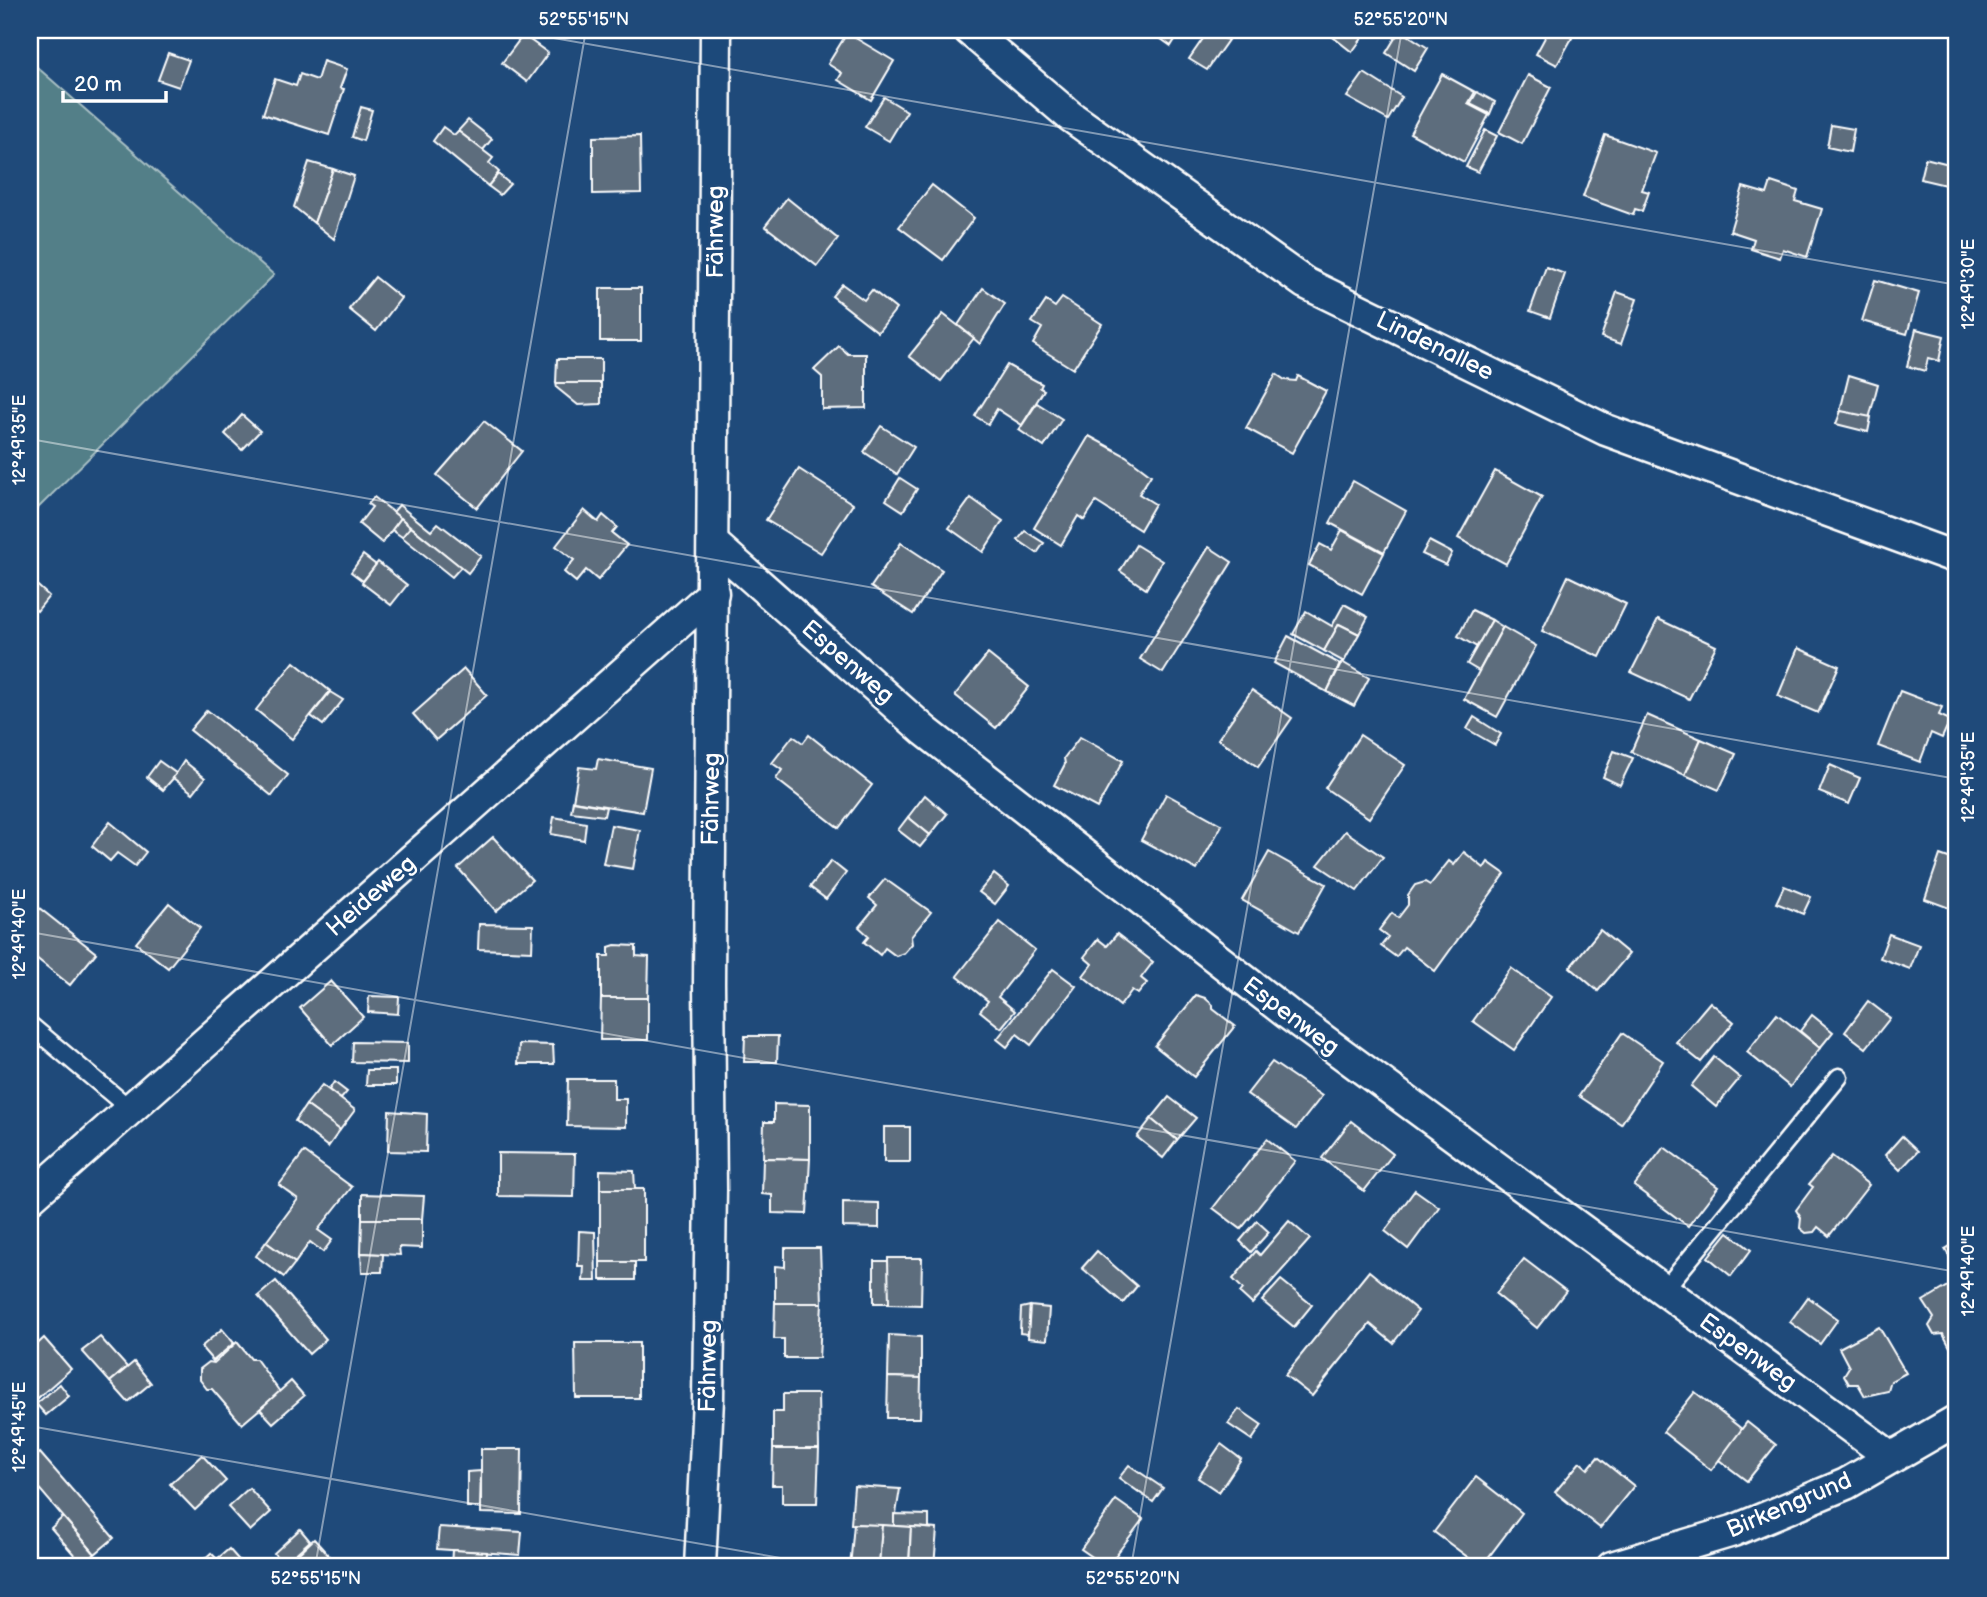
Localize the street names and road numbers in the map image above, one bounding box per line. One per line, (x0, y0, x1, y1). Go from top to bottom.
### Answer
street label: Fährweg (701, 185, 730, 279)
street label: Lindenallee (1372, 305, 1498, 387)
street label: Espenweg (796, 614, 900, 710)
street label: Fährweg (696, 752, 726, 846)
street label: Heideweg (320, 849, 422, 943)
street label: Espenweg (1237, 970, 1345, 1062)
street label: Espenweg (1694, 1307, 1802, 1397)
street label: Fährweg (693, 1319, 723, 1413)
street label: Birkengrund (1722, 1466, 1856, 1544)

